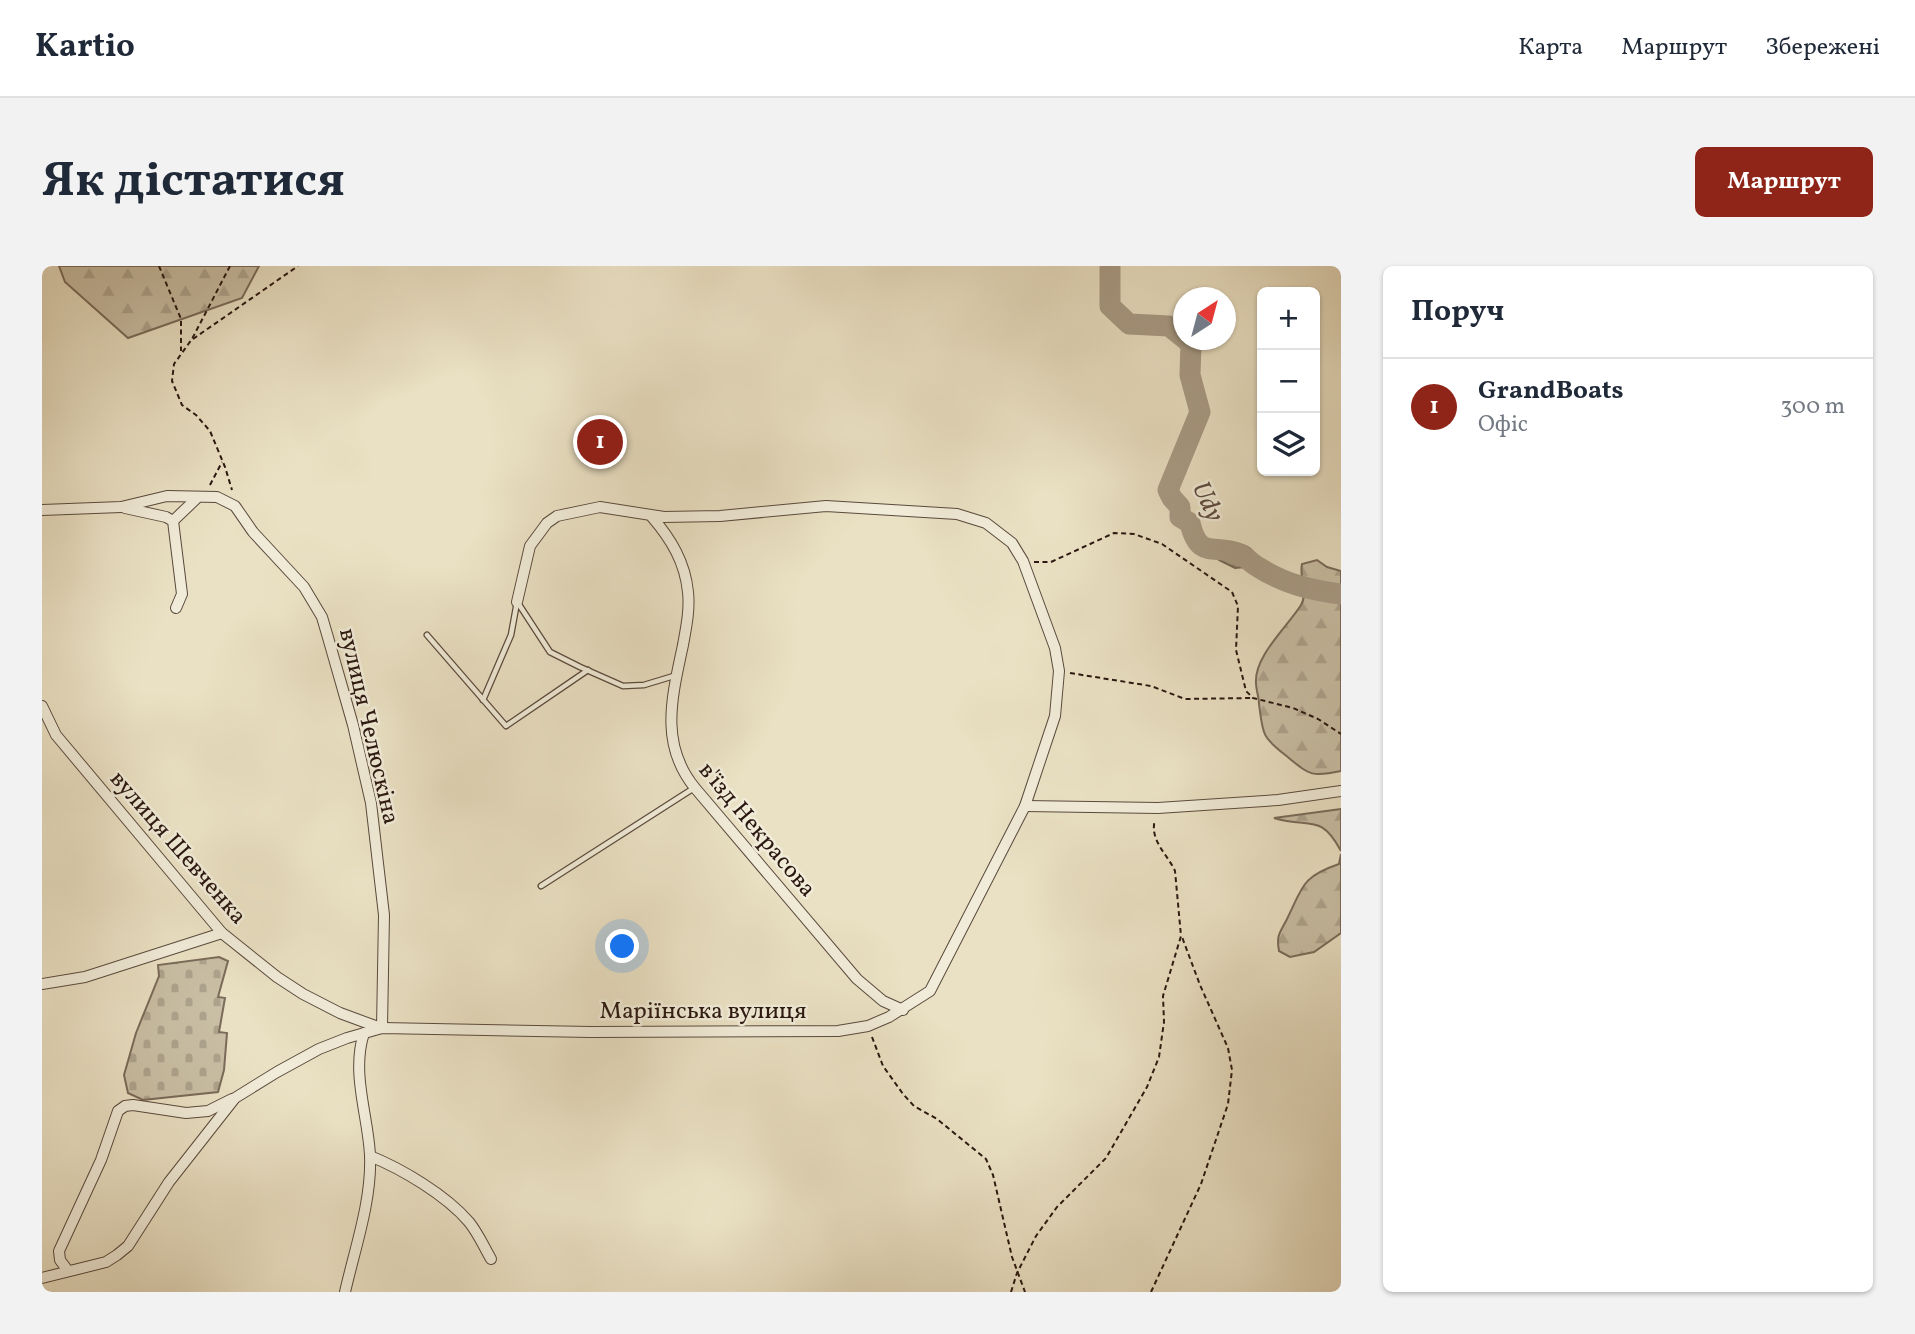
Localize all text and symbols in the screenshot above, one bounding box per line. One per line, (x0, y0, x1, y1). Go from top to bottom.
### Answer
text: Kartio (35, 25, 135, 71)
text: Карта (1518, 31, 1583, 65)
text: Маршрут (1621, 31, 1727, 65)
text: Збережені (1765, 31, 1880, 65)
button: Маршрут (1695, 147, 1873, 217)
text: Як дістатися (42, 148, 345, 217)
north arrow (1173, 287, 1236, 350)
map controls (1257, 287, 1320, 476)
button: + (1257, 287, 1320, 350)
text: Поруч (1411, 291, 1504, 333)
button: − (1257, 350, 1320, 413)
text: GrandBoats (1478, 373, 1624, 409)
text: 1 (1429, 391, 1439, 423)
text: 300 m (1781, 391, 1845, 423)
text: Офіс (1478, 409, 1528, 441)
button: layers (1257, 413, 1320, 476)
pin: 1 (577, 416, 623, 468)
water label: Udy (1182, 476, 1232, 528)
street label: вулиця Челюскіна (329, 625, 407, 828)
street label: в'їзд Некрасова (690, 755, 823, 905)
street label: вулиця Шевченка (101, 764, 254, 933)
your location (605, 929, 639, 963)
street label: Маріїнська вулиця (600, 995, 806, 1029)

